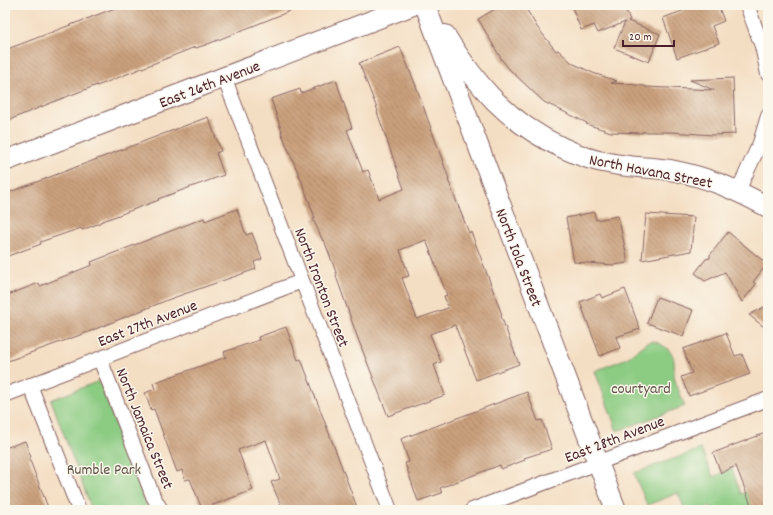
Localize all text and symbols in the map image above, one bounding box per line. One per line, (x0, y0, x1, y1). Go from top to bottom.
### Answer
scale bar (623, 22, 674, 48)
text: 20 m (629, 29, 652, 46)
street label: East 26th Avenue (156, 56, 264, 115)
street label: North Havana Street (587, 149, 714, 196)
street label: North Iola Street (488, 205, 547, 311)
street label: North Ironton Street (287, 225, 354, 351)
street label: East 27th Avenue (95, 295, 201, 354)
street label: North Jamaica Street (109, 365, 179, 493)
park label: courtyard (611, 378, 671, 401)
street label: East 28th Avenue (562, 411, 668, 470)
park label: Rumble Park (67, 459, 141, 482)

